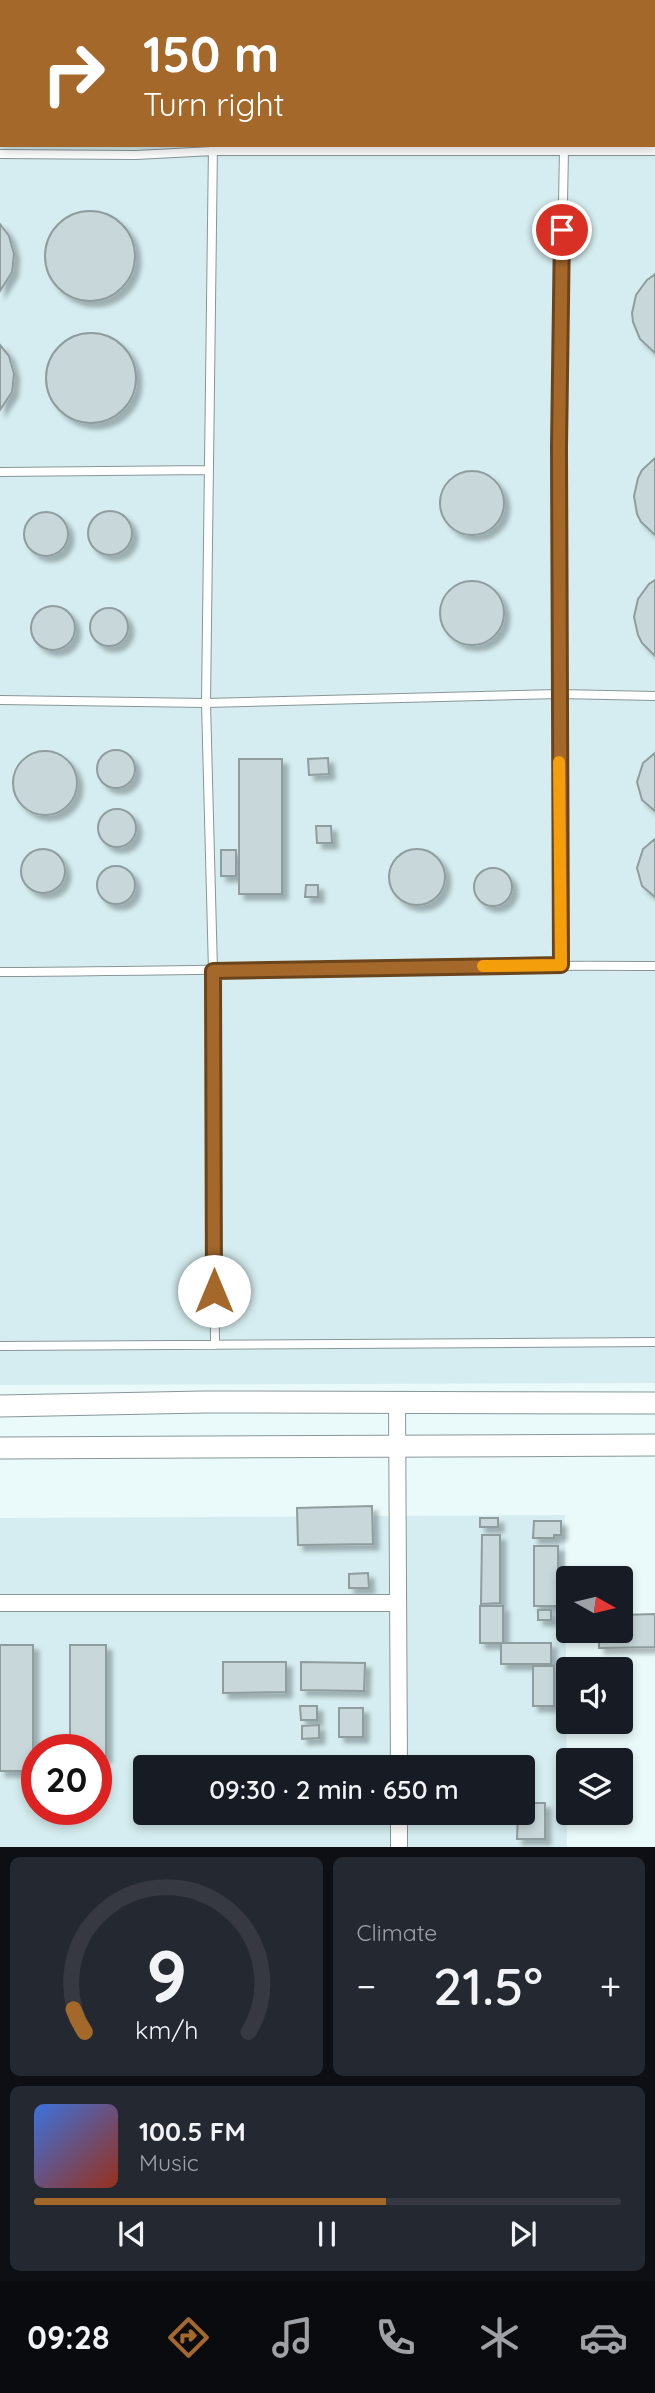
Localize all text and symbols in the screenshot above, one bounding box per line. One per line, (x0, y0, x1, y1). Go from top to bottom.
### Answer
text: 150 m (143, 23, 279, 84)
icon: right (28, 28, 119, 119)
text: Turn right (143, 84, 284, 124)
pin (532, 200, 592, 260)
icon: arrive (543, 211, 581, 249)
position arrow (177, 1254, 251, 1328)
north arrow (556, 1566, 634, 1643)
map controls (556, 1566, 633, 1825)
button: sound (556, 1657, 633, 1734)
speed limit sign: 20 (21, 1734, 112, 1825)
button: layers (556, 1748, 633, 1825)
text: 09:30 · 2 min · 650 m (209, 1773, 459, 1806)
text: Climate (357, 1918, 437, 1947)
text: 9 (146, 1930, 187, 2021)
text: 21.5° (433, 1953, 543, 2018)
text: − (357, 1962, 376, 2010)
text: + (600, 1962, 621, 2010)
text: km/h (135, 2014, 198, 2045)
text: 100.5 FM (139, 2115, 246, 2148)
text: Music (139, 2148, 199, 2177)
icon: previous (113, 2215, 151, 2253)
icon: pause (308, 2215, 346, 2253)
icon: next (504, 2215, 542, 2253)
icon: directions (164, 2313, 213, 2362)
icon: music (268, 2313, 317, 2362)
icon: phone (371, 2313, 420, 2362)
icon: climate (475, 2313, 524, 2362)
icon: car (579, 2313, 628, 2362)
text: 09:28 (27, 2317, 110, 2357)

